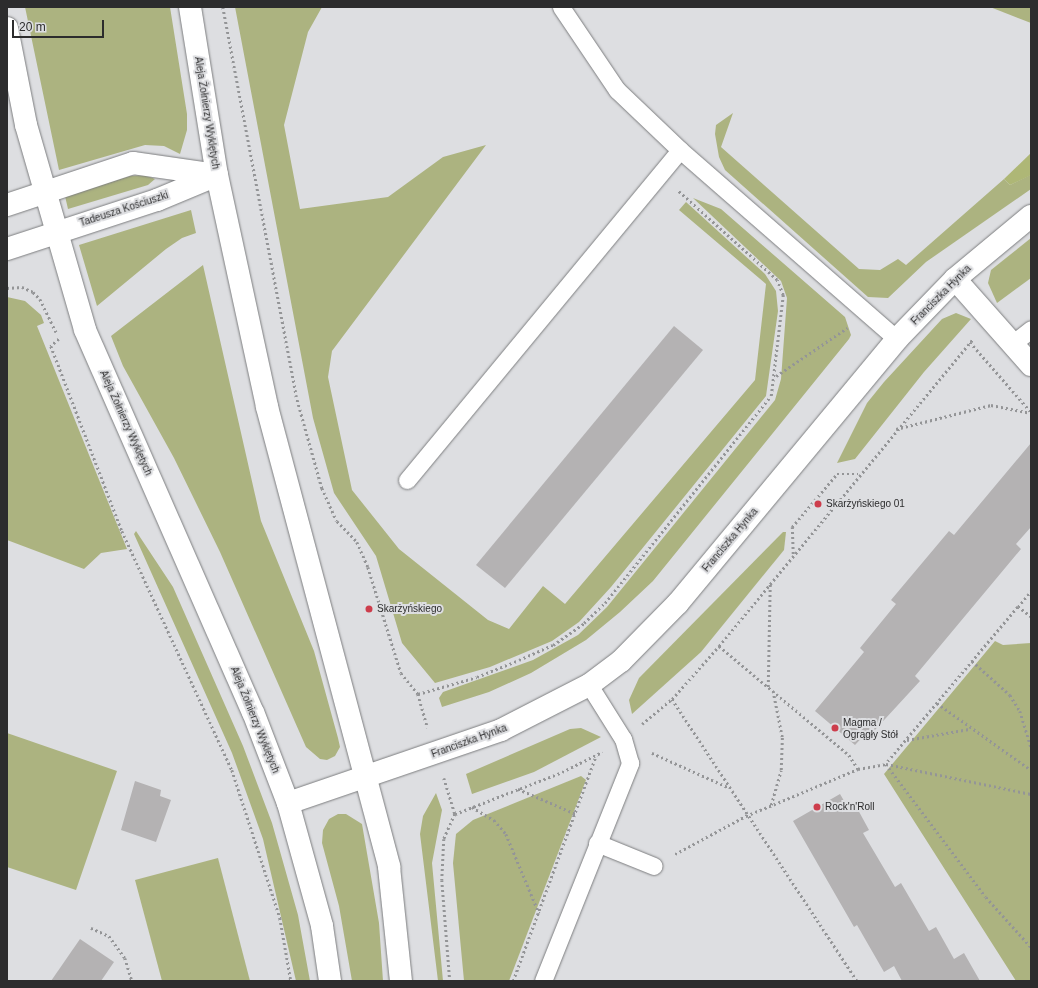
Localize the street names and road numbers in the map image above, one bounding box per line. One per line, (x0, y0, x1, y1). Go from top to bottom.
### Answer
street label: Aleja Żołnierzy Wyklętych (192, 56, 222, 170)
street label: Tadeusza Kościuszki (78, 189, 170, 229)
street label: Franciszka Hynka (909, 263, 973, 327)
street label: Aleja Żołnierzy Wyklętych (97, 369, 155, 477)
street label: Franciszka Hynka (700, 506, 760, 574)
street label: Aleja Żołnierzy Wyklętych (228, 665, 282, 775)
street label: Franciszka Hynka (430, 722, 508, 760)

